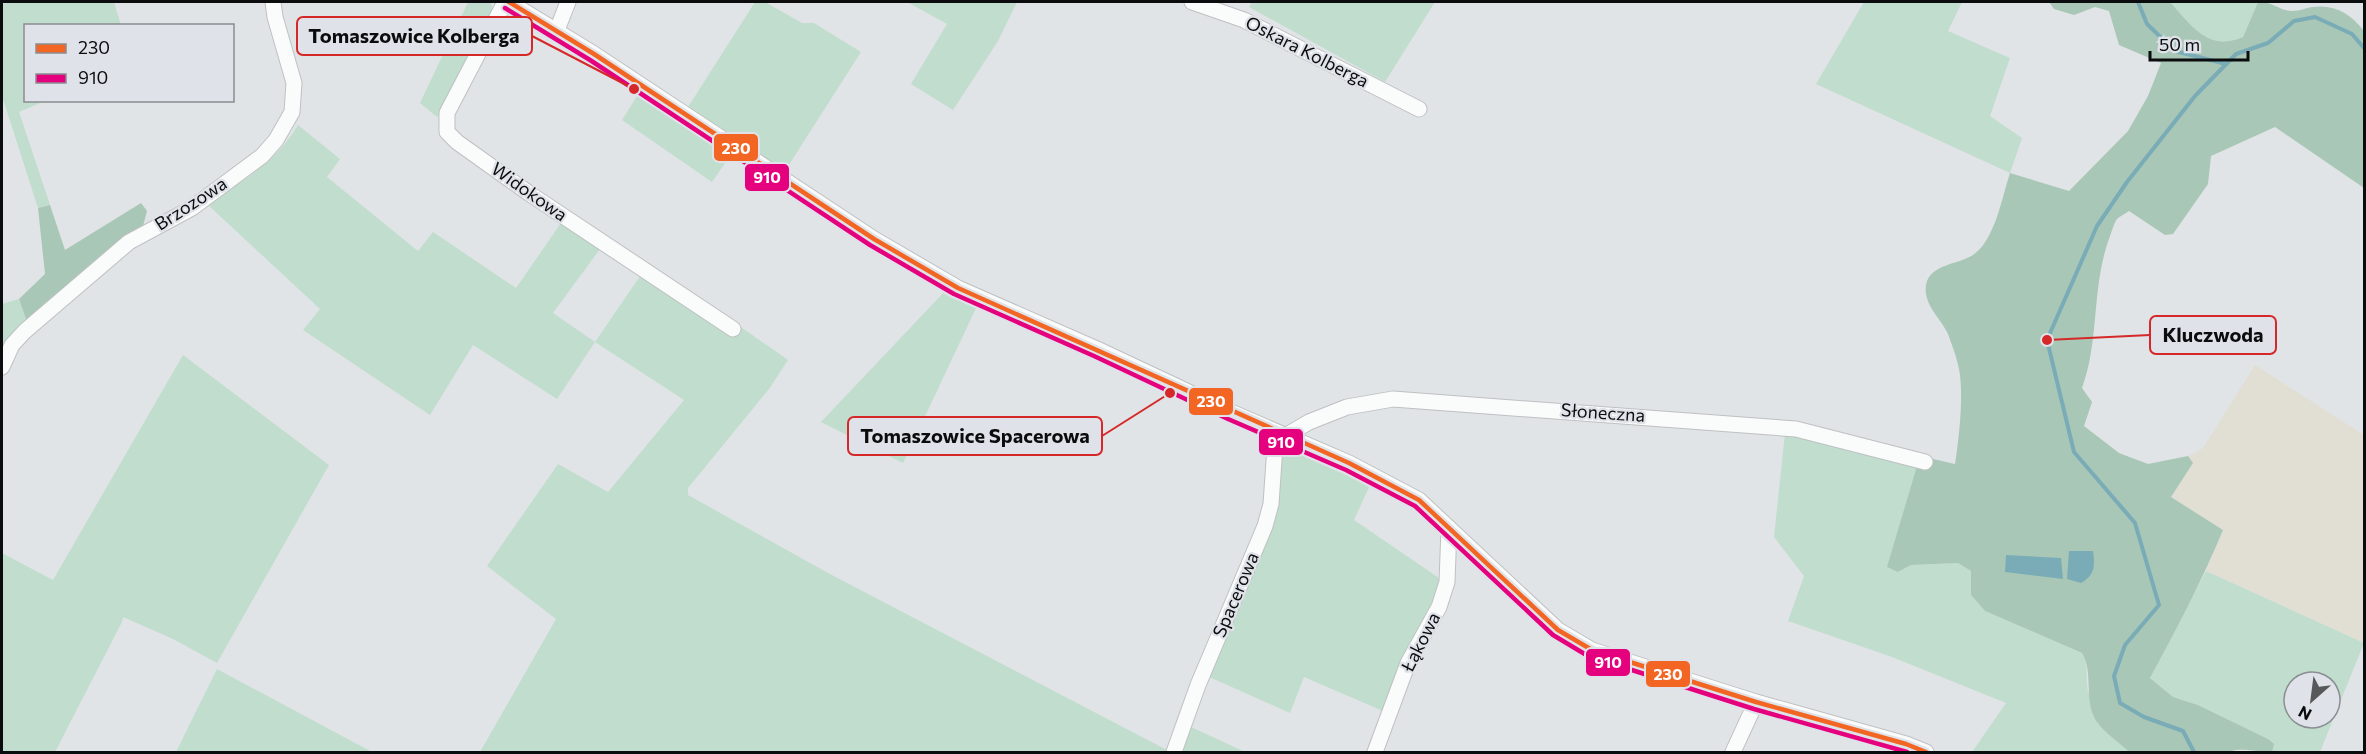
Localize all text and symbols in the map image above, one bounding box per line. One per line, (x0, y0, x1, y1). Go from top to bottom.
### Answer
street label: Oskara Kolberga (1242, 11, 1373, 92)
callout: Tomaszowice Kolberga (297, 17, 532, 55)
text: Tomaszowice Kolberga (308, 23, 520, 47)
legend (24, 24, 234, 102)
scale bar (2150, 24, 2248, 62)
text: 50 m (2159, 33, 2200, 55)
text: 230 (78, 36, 110, 58)
text: 910 (78, 66, 108, 88)
line badge: 230 (713, 133, 759, 162)
text: 230 (721, 138, 751, 157)
street label: Widokowa (487, 157, 572, 225)
line badge: 910 (744, 163, 790, 192)
text: 910 (753, 167, 781, 186)
street label: Brzozowa (150, 172, 231, 235)
callout: Kluczwoda (2150, 316, 2276, 354)
text: Kluczwoda (2162, 322, 2264, 346)
line badge: 230 (1188, 387, 1234, 416)
text: 230 (1196, 391, 1226, 410)
street label: Słoneczna (1560, 398, 1646, 426)
callout: Tomaszowice Spacerowa (848, 417, 1102, 455)
text: Tomaszowice Spacerowa (860, 423, 1090, 447)
line badge: 910 (1258, 428, 1304, 456)
text: 910 (1267, 432, 1295, 451)
street label: Spacerowa (1207, 549, 1263, 640)
street label: Łąkowa (1395, 608, 1444, 676)
line badge: 910 (1585, 648, 1631, 677)
text: 910 (1594, 652, 1622, 671)
line badge: 230 (1645, 660, 1691, 688)
text: 230 (1653, 664, 1683, 683)
north arrow (2282, 670, 2342, 730)
text: N (2295, 702, 2314, 725)

